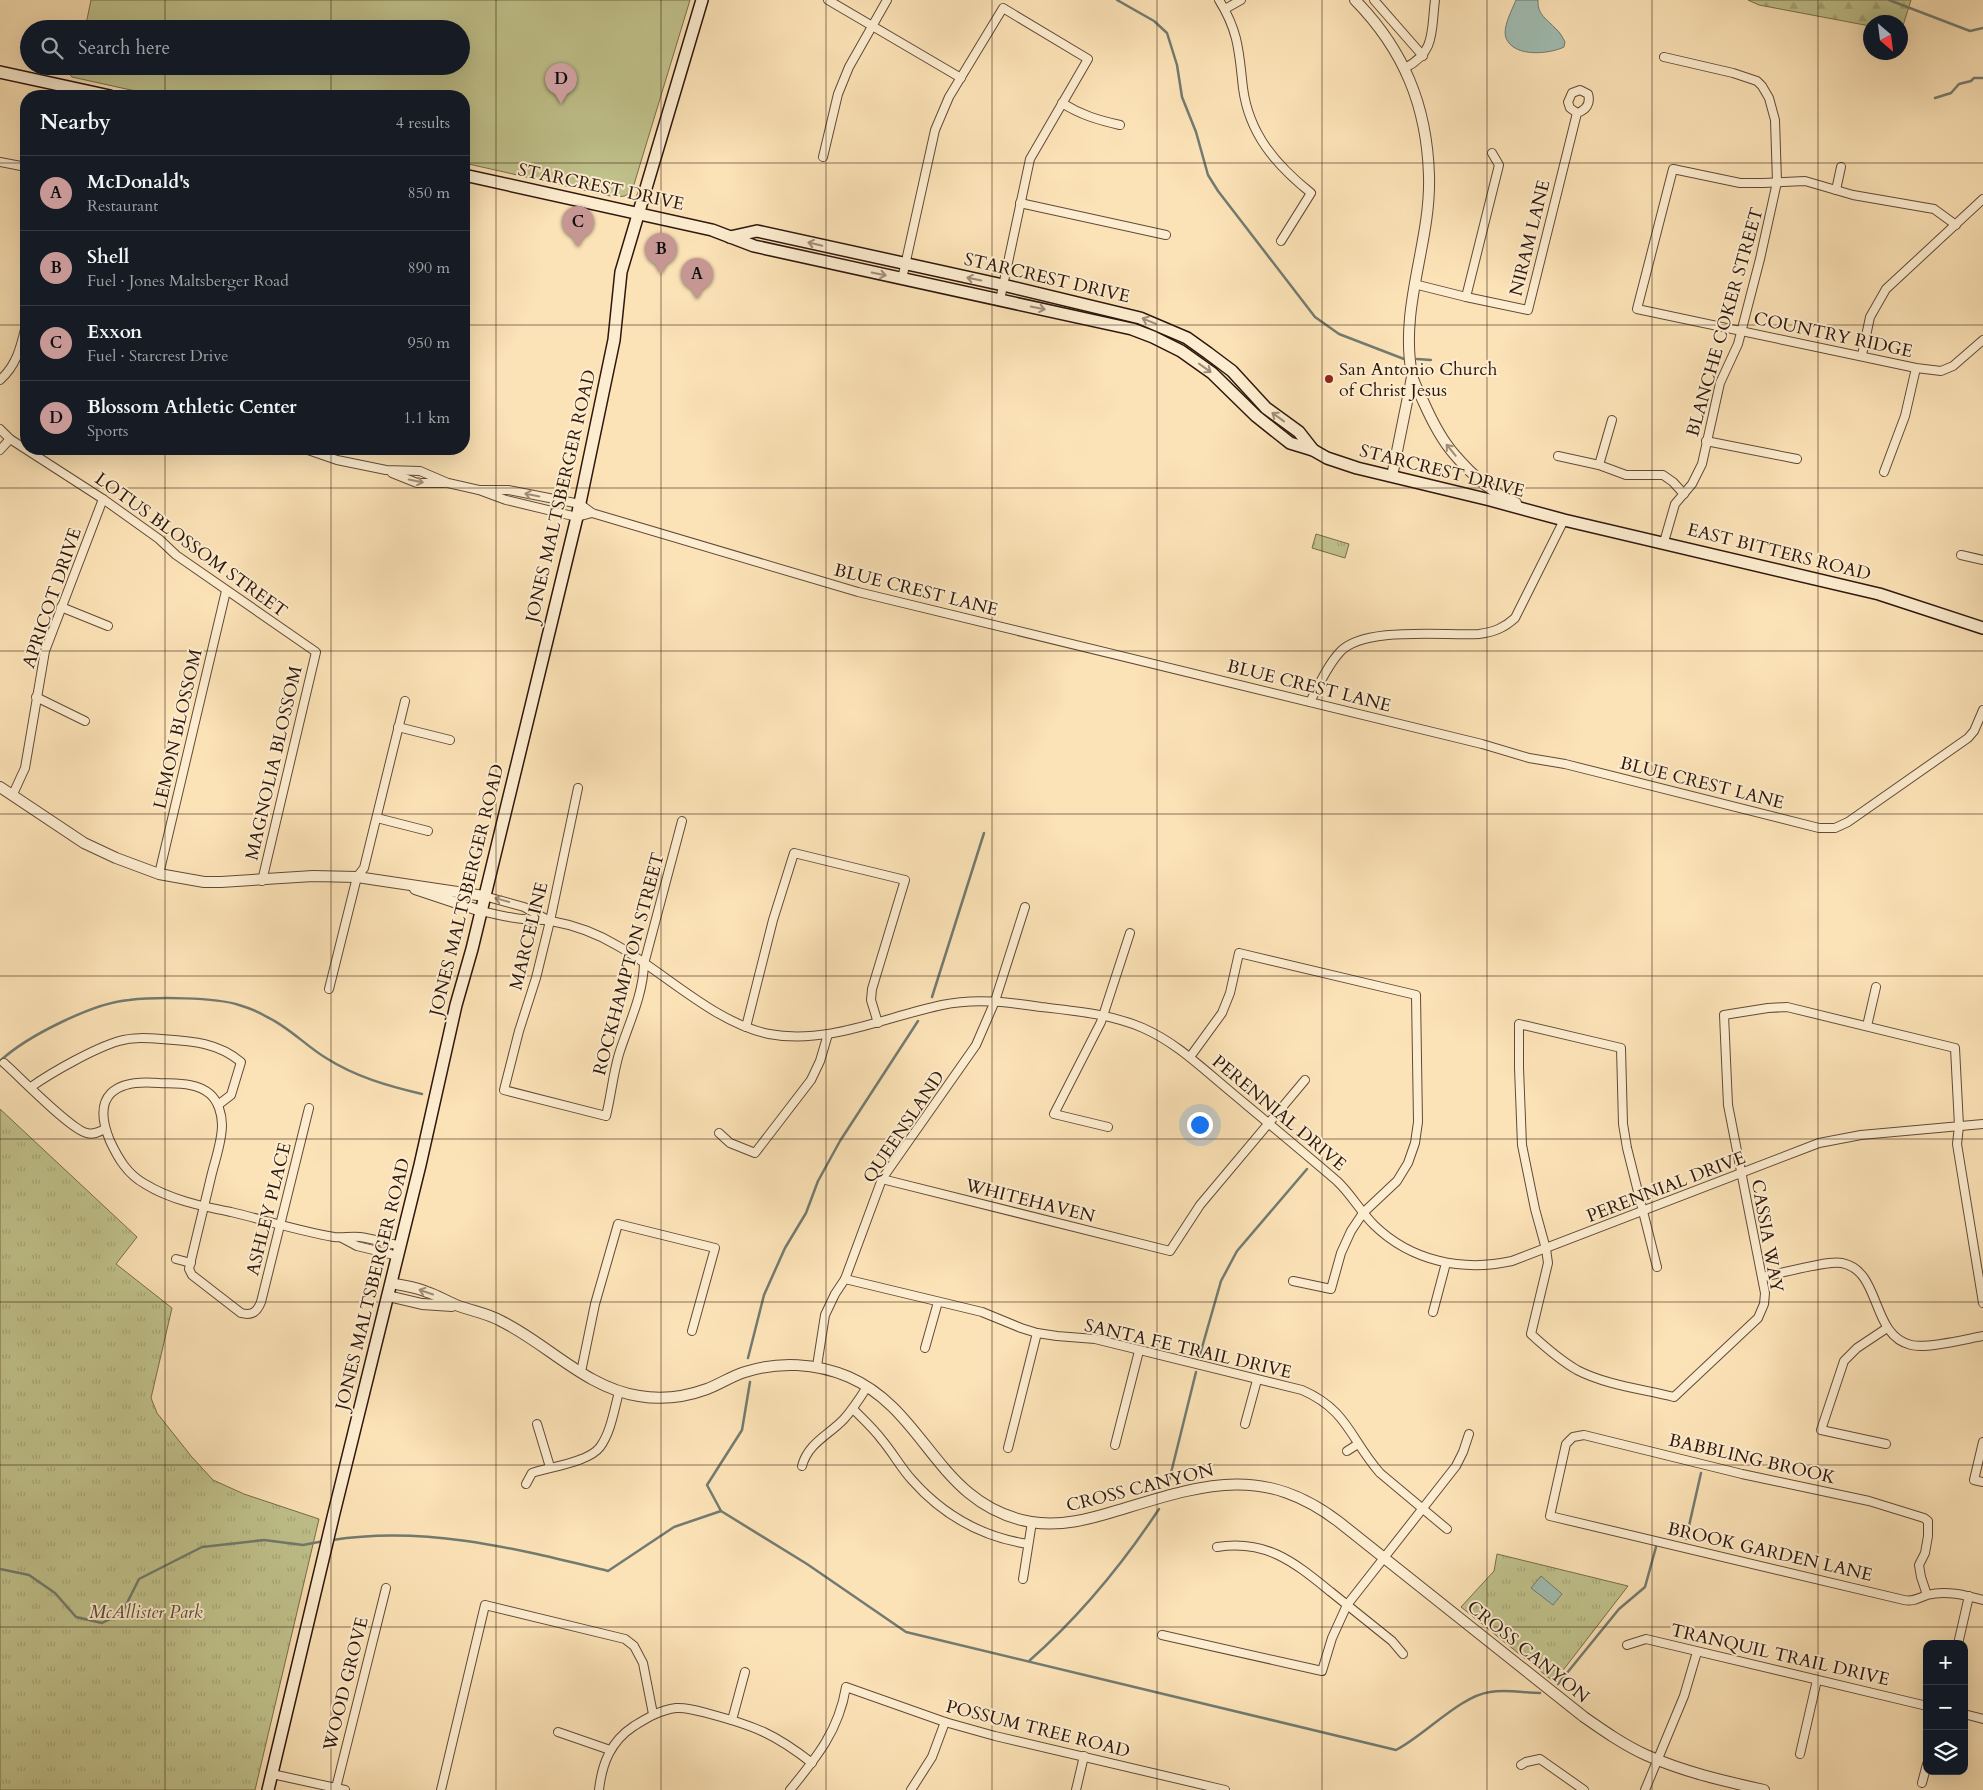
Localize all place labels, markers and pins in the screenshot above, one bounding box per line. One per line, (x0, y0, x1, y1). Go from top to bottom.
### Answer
pin: D (545, 63, 577, 104)
pin: C (562, 206, 594, 247)
pin: B (645, 233, 677, 274)
pin: A (681, 258, 713, 299)
place label: San Antonio Church of Christ Jesus (1339, 357, 1497, 403)
marker: San Antonio Church of Christ Jesus (1323, 373, 1335, 385)

